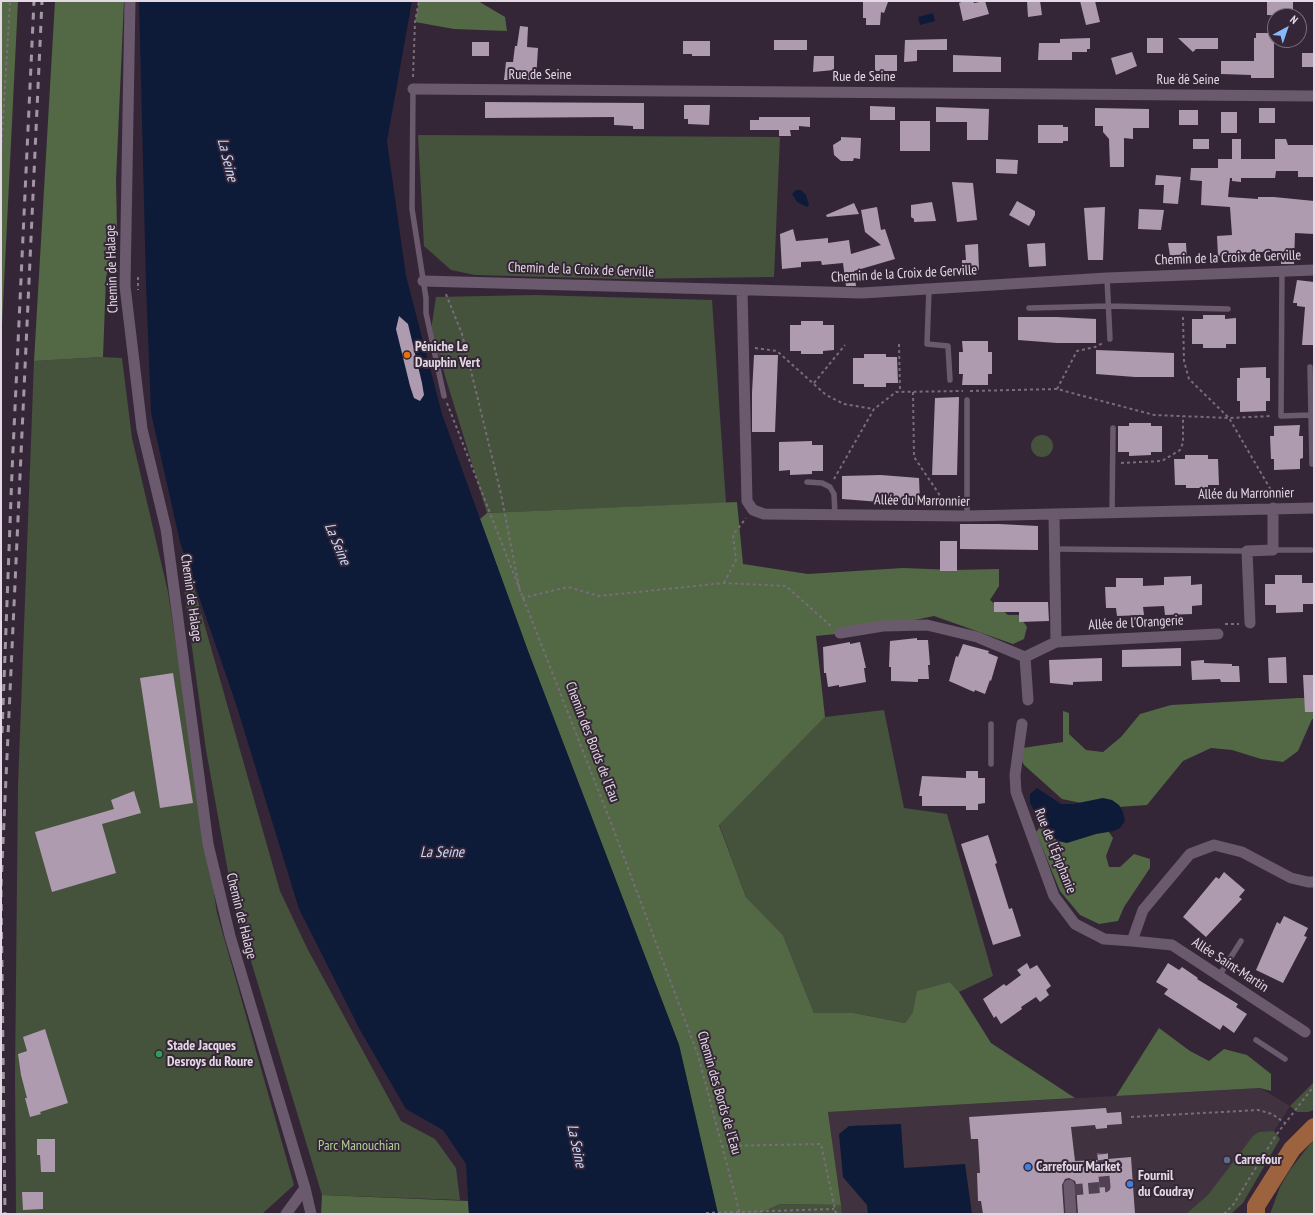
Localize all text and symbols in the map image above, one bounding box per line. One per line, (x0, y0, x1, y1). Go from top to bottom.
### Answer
north arrow (1267, 8, 1307, 48)
text: N (1287, 12, 1301, 27)
street label: Rue de Seine (508, 67, 572, 83)
street label: Rue de Seine (832, 69, 896, 85)
street label: Rue de Seine (1156, 72, 1220, 88)
water label: La Seine (213, 137, 241, 183)
street label: Chemin de Halage (102, 225, 122, 313)
street label: Chemin de la Croix de Gerville (1155, 247, 1301, 269)
street label: Chemin de la Croix de Gerville (508, 259, 654, 281)
street label: Chemin de la Croix de Gerville (831, 262, 977, 286)
place label: Péniche Le Dauphin Vert (415, 339, 480, 372)
marker: Péniche Le Dauphin Vert (402, 350, 412, 360)
street label: Allée du Marronnier (1198, 485, 1294, 503)
street label: Allée du Marronnier (874, 492, 970, 510)
water label: La Seine (320, 520, 354, 568)
street label: Chemin de Halage (177, 553, 205, 643)
street label: Allée de l'Orangerie (1088, 612, 1184, 634)
street label: Chemin des Bords de l’Eau (561, 680, 623, 804)
street label: Rue de l'Épiphanie (1030, 806, 1080, 896)
water label: La Seine (420, 844, 464, 862)
street label: Chemin de Halage (222, 871, 260, 961)
street label: Allée Saint-Martin (1189, 934, 1271, 996)
street label: Chemin des Bords de l’Eau (693, 1029, 745, 1157)
place label: Stade Jacques Desroys du Roure (167, 1038, 253, 1070)
marker: Stade Jacques Desroys du Roure (154, 1049, 164, 1059)
water label: La Seine (563, 1123, 589, 1169)
park label: Parc Manouchian (318, 1138, 400, 1154)
place label: Carrefour (1235, 1152, 1282, 1168)
marker: Carrefour (1222, 1155, 1232, 1165)
place label: Carrefour Market (1036, 1159, 1120, 1175)
marker: Carrefour Market (1023, 1162, 1033, 1172)
place label: Fournil du Coudray (1138, 1168, 1194, 1200)
marker: Fournil du Coudray (1125, 1179, 1135, 1189)

